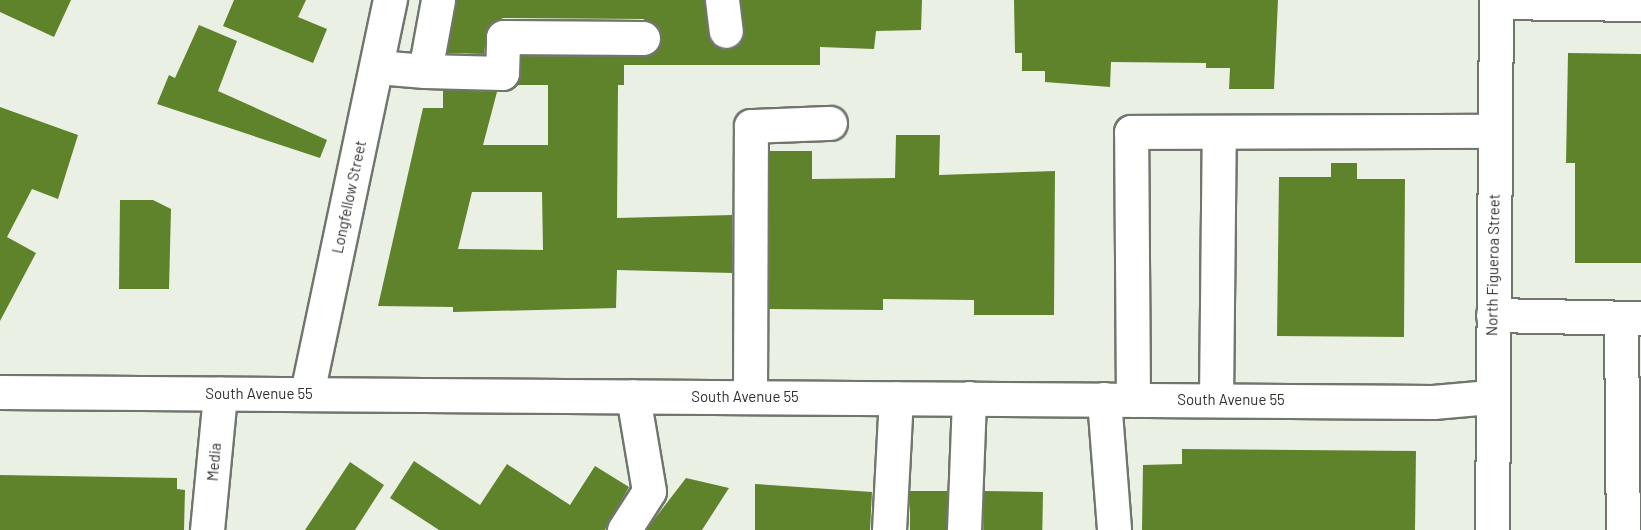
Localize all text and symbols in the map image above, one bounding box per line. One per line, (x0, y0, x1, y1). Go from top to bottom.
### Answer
street label: Longfellow Street (328, 139, 370, 255)
street label: North Figueroa Street (1483, 194, 1503, 336)
street label: South Avenue 55 (205, 385, 313, 403)
street label: South Avenue 55 (691, 388, 799, 406)
street label: South Avenue 55 (1177, 391, 1285, 409)
street label: Media (203, 442, 225, 482)

